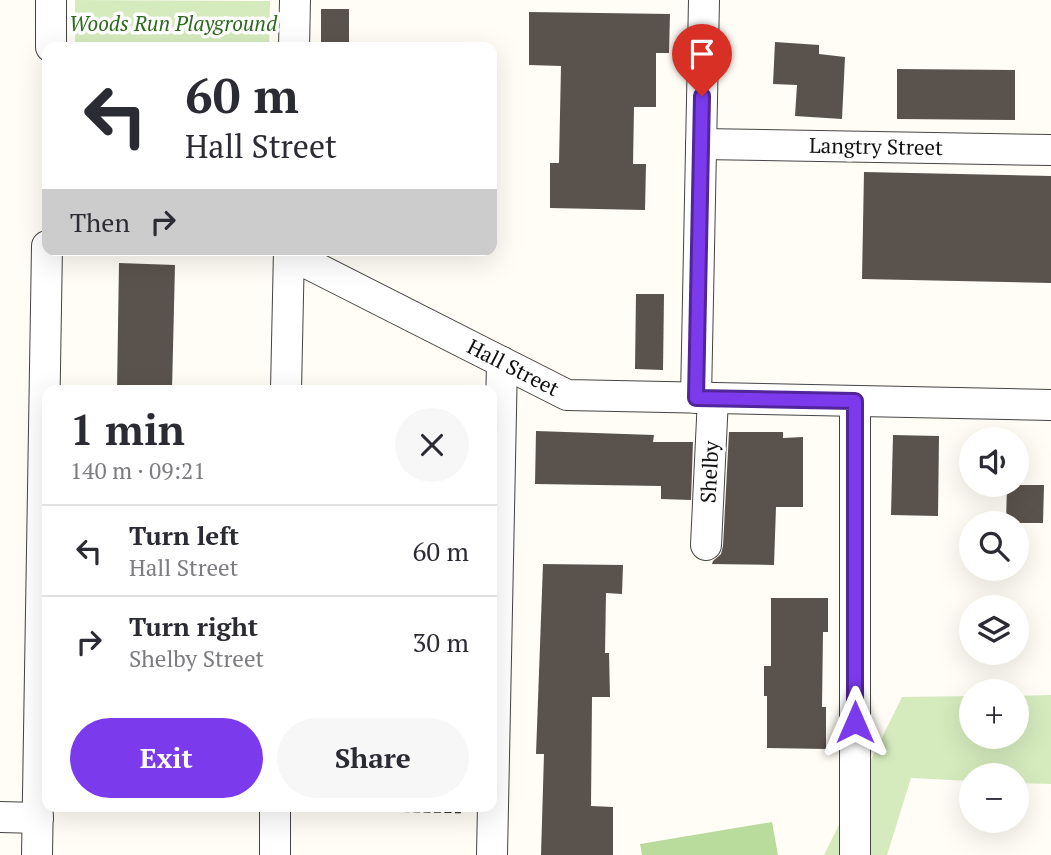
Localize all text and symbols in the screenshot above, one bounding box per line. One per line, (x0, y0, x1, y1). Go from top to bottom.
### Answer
park label: Woods Run Playground (69, 9, 278, 37)
pin (672, 24, 732, 96)
icon: arrive (683, 35, 721, 73)
text: 60 m (185, 62, 299, 127)
icon: left (70, 70, 161, 161)
text: Hall Street (185, 125, 337, 167)
street label: Langtry Street (809, 131, 943, 161)
icon: right (144, 203, 182, 241)
text: Then (70, 205, 130, 239)
street label: Hall Street (463, 332, 564, 402)
text: 1 min (70, 401, 185, 457)
button: close (395, 408, 469, 482)
map controls (959, 427, 1029, 833)
button: sound (959, 427, 1029, 497)
street label: Shelby (693, 440, 725, 504)
text: 140 m · 09:21 (70, 455, 205, 486)
button: search (959, 511, 1029, 581)
text: Turn left (129, 518, 239, 552)
icon: left (70, 532, 108, 570)
text: 60 m (413, 534, 469, 568)
text: Hall Street (129, 552, 238, 583)
button: layers (959, 595, 1029, 665)
text: Turn right (129, 609, 258, 643)
icon: right (70, 623, 108, 661)
text: 30 m (413, 625, 469, 659)
text: Shelby Street (129, 643, 264, 674)
button: + (959, 679, 1029, 749)
position arrow (818, 685, 892, 759)
button: Exit (70, 718, 263, 798)
button: Share (277, 718, 469, 798)
button: − (959, 763, 1029, 833)

